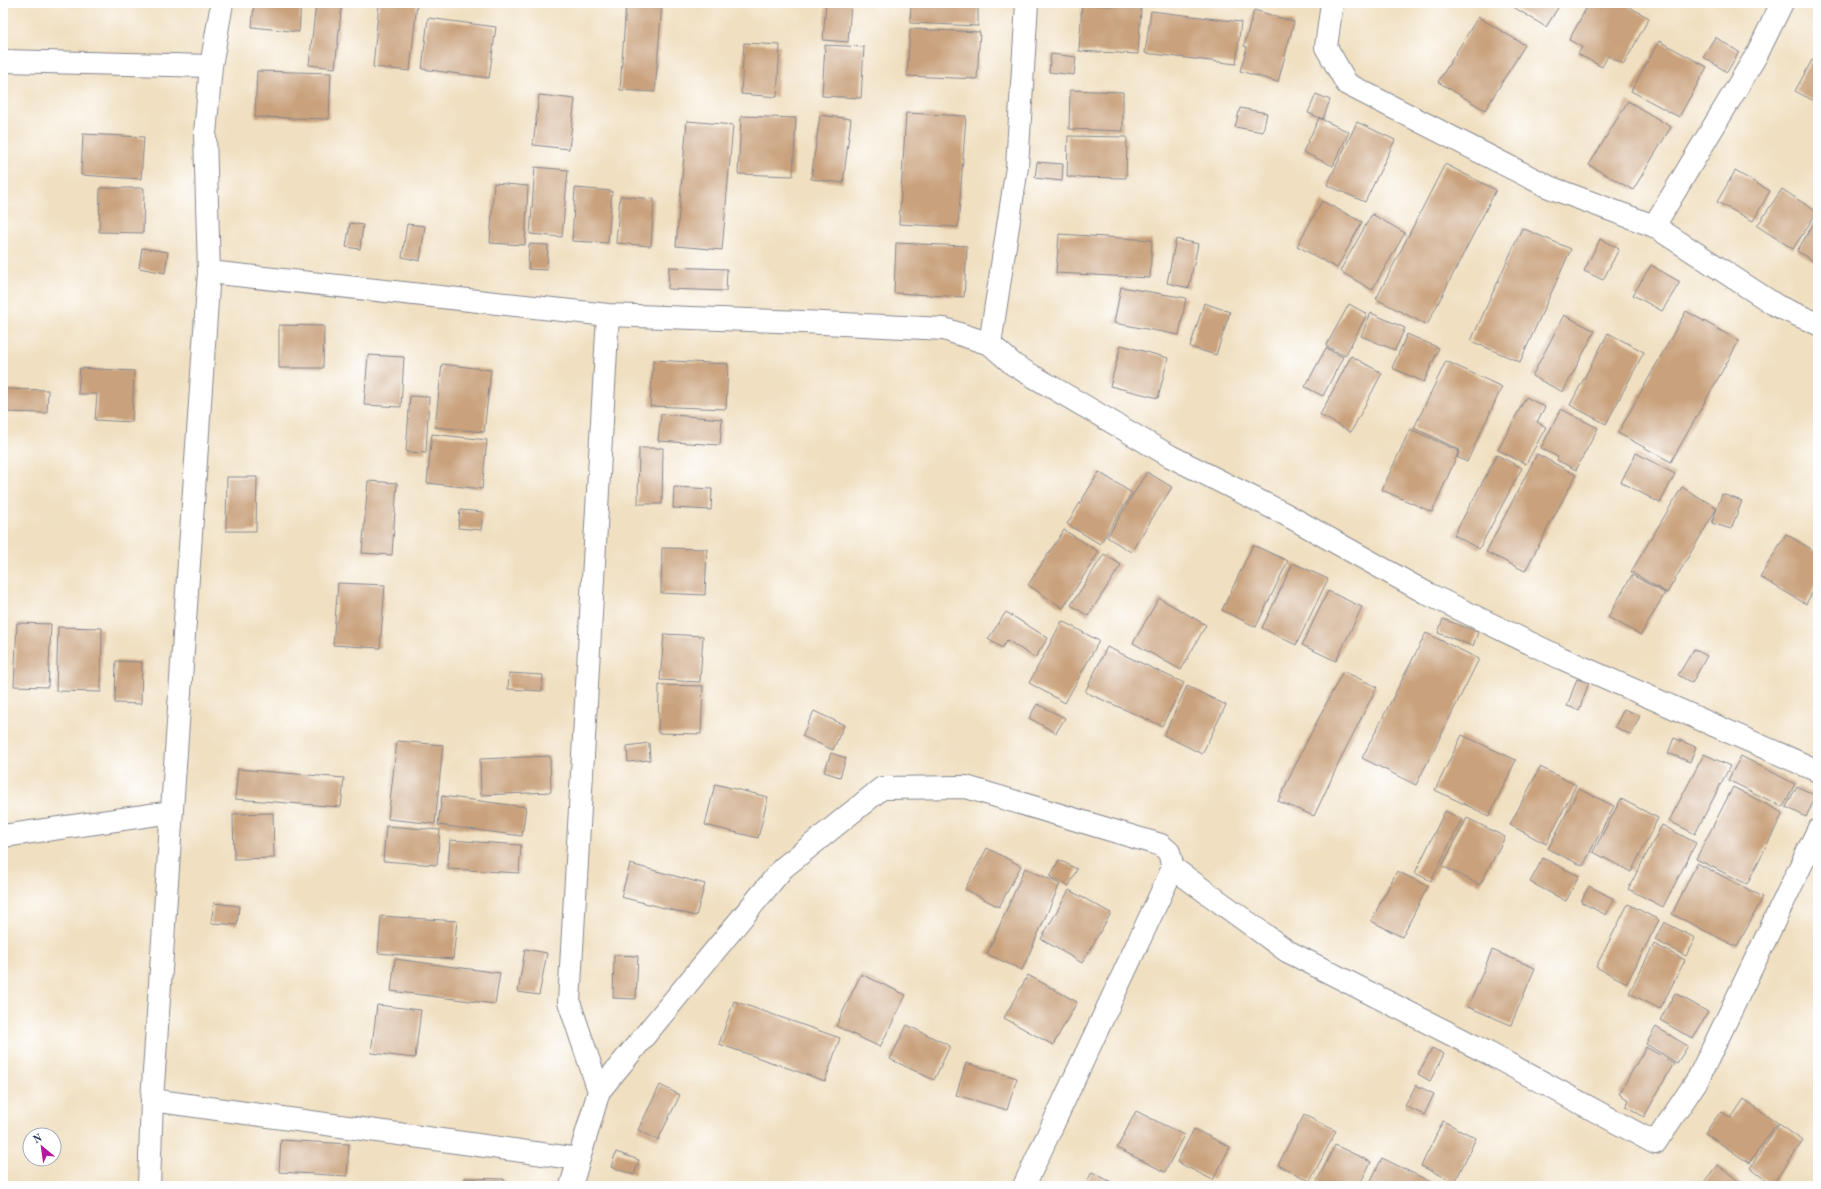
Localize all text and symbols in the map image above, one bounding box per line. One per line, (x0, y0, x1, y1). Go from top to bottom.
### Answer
north arrow (22, 1127, 62, 1167)
text: N (32, 1132, 45, 1146)

